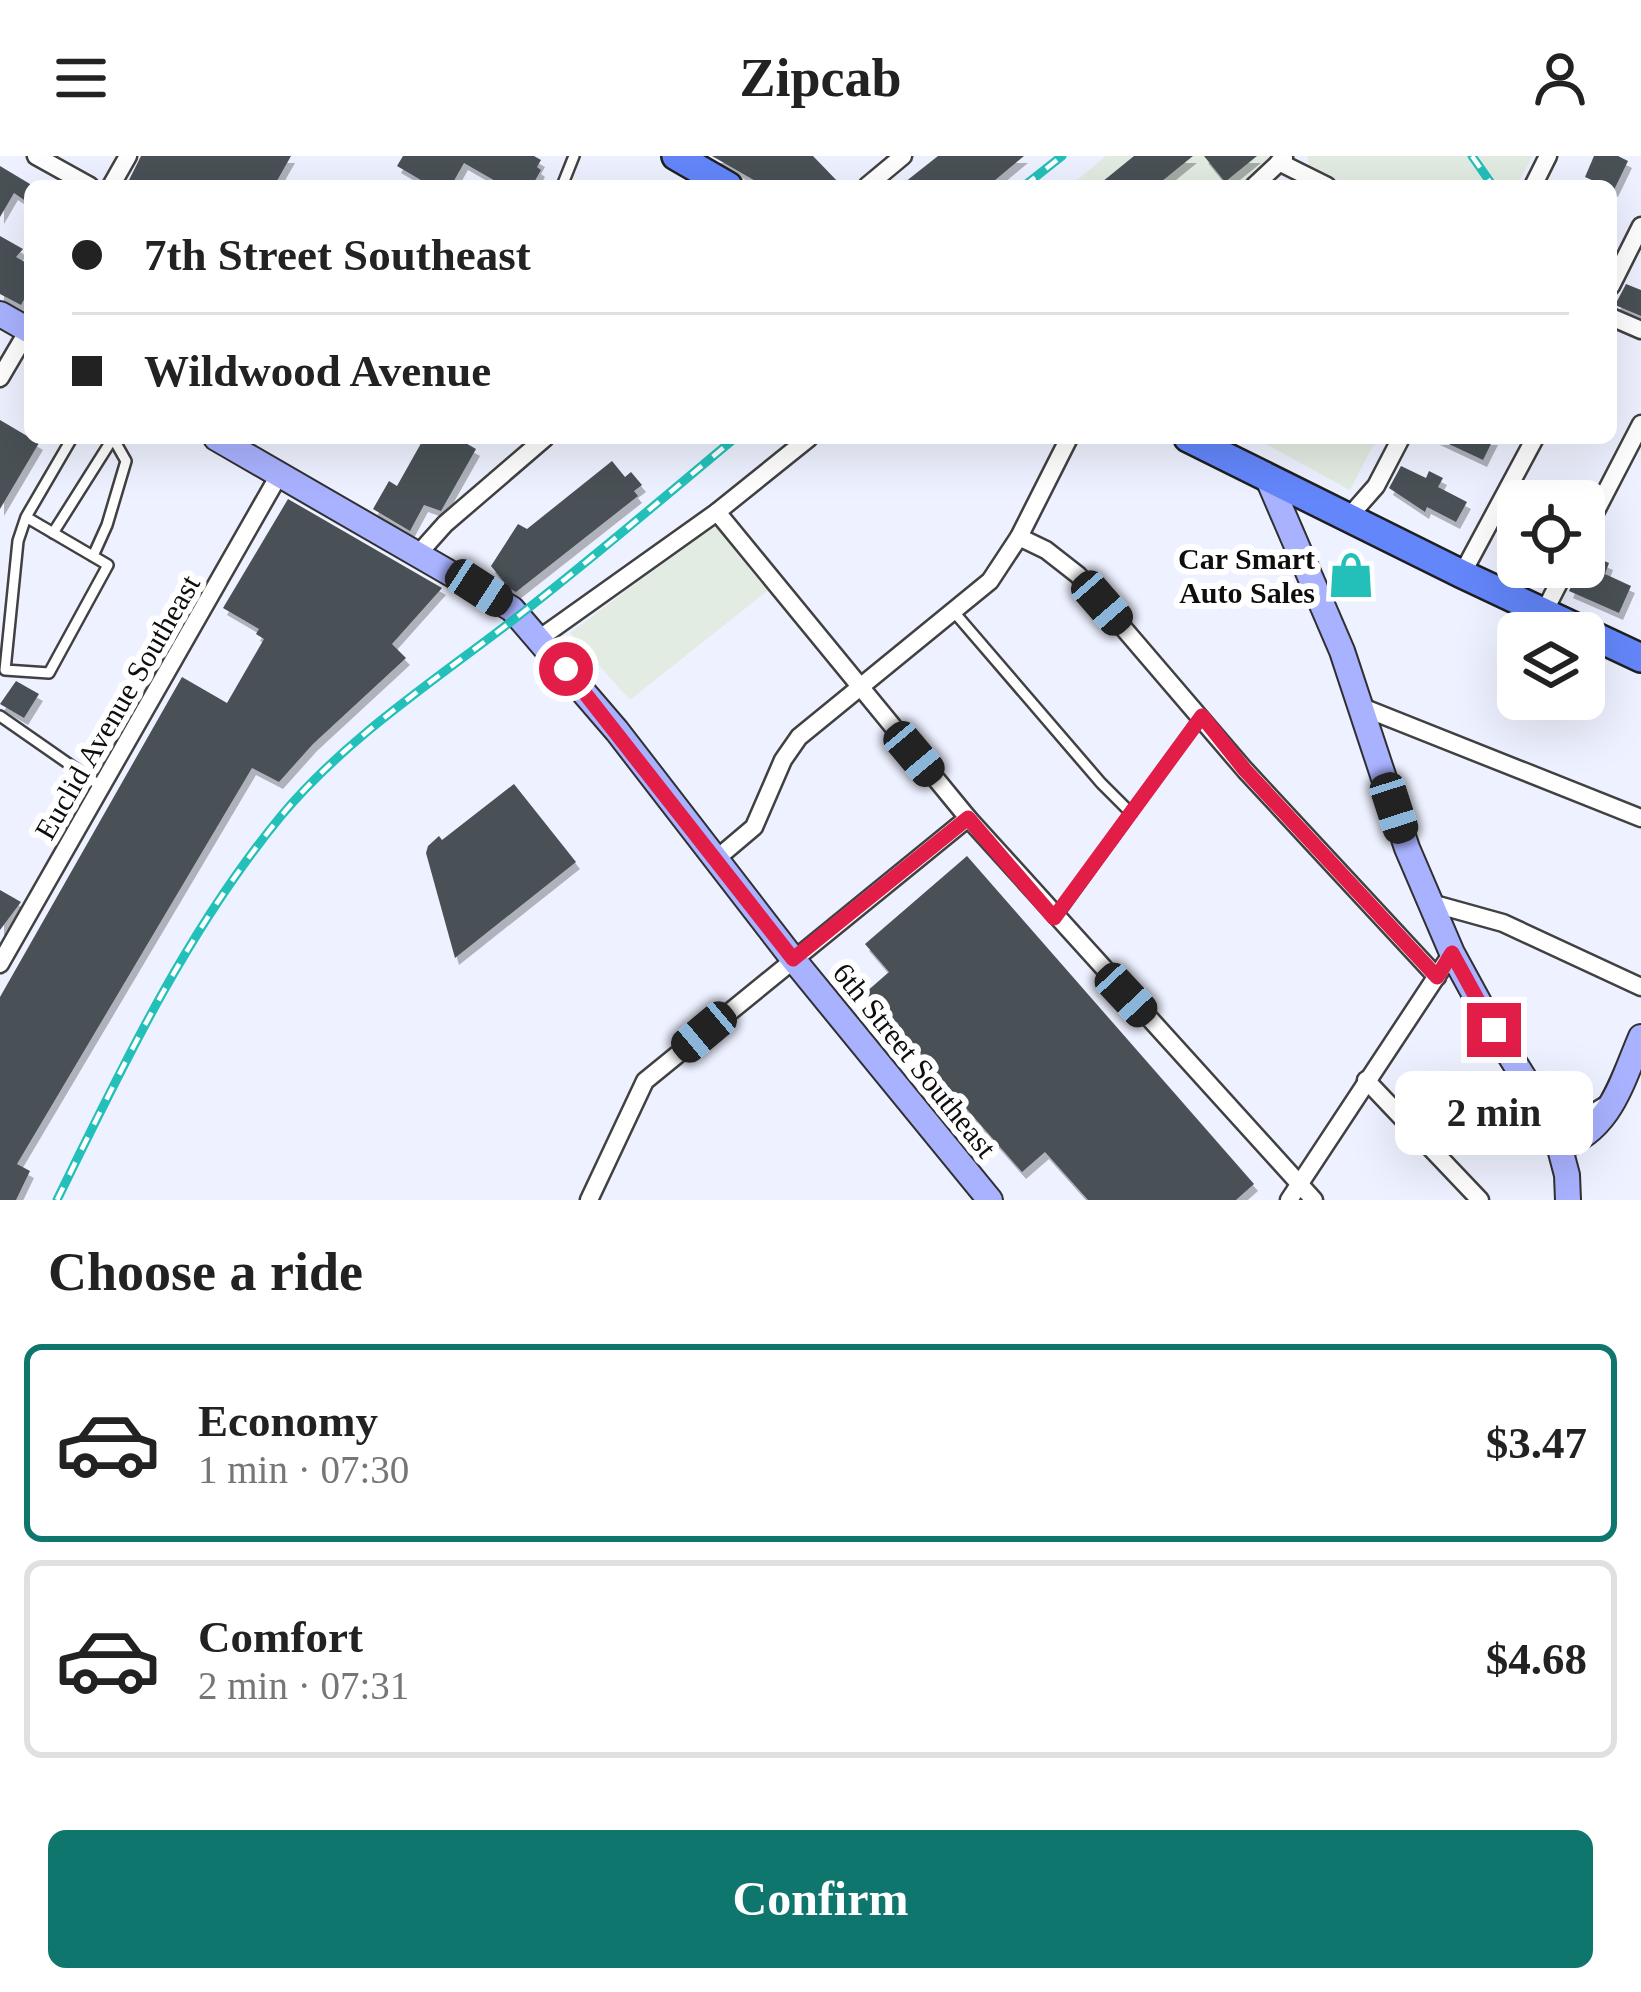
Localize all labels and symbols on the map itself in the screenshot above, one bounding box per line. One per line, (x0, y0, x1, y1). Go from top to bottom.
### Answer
place label: Car Smart Auto Sales (1178, 542, 1315, 609)
shop icon: Car Smart Auto Sales (1326, 550, 1376, 600)
car (439, 553, 519, 623)
car (1065, 564, 1139, 642)
street label: Euclid Avenue Southeast (28, 569, 206, 845)
route start (539, 642, 593, 696)
car (877, 715, 951, 793)
car (1366, 768, 1422, 848)
street label: 6th Street Southeast (827, 956, 1004, 1164)
car (1088, 956, 1164, 1034)
car (665, 995, 743, 1069)
route end (1467, 1003, 1521, 1057)
callout: 2 min (1395, 1072, 1593, 1156)

